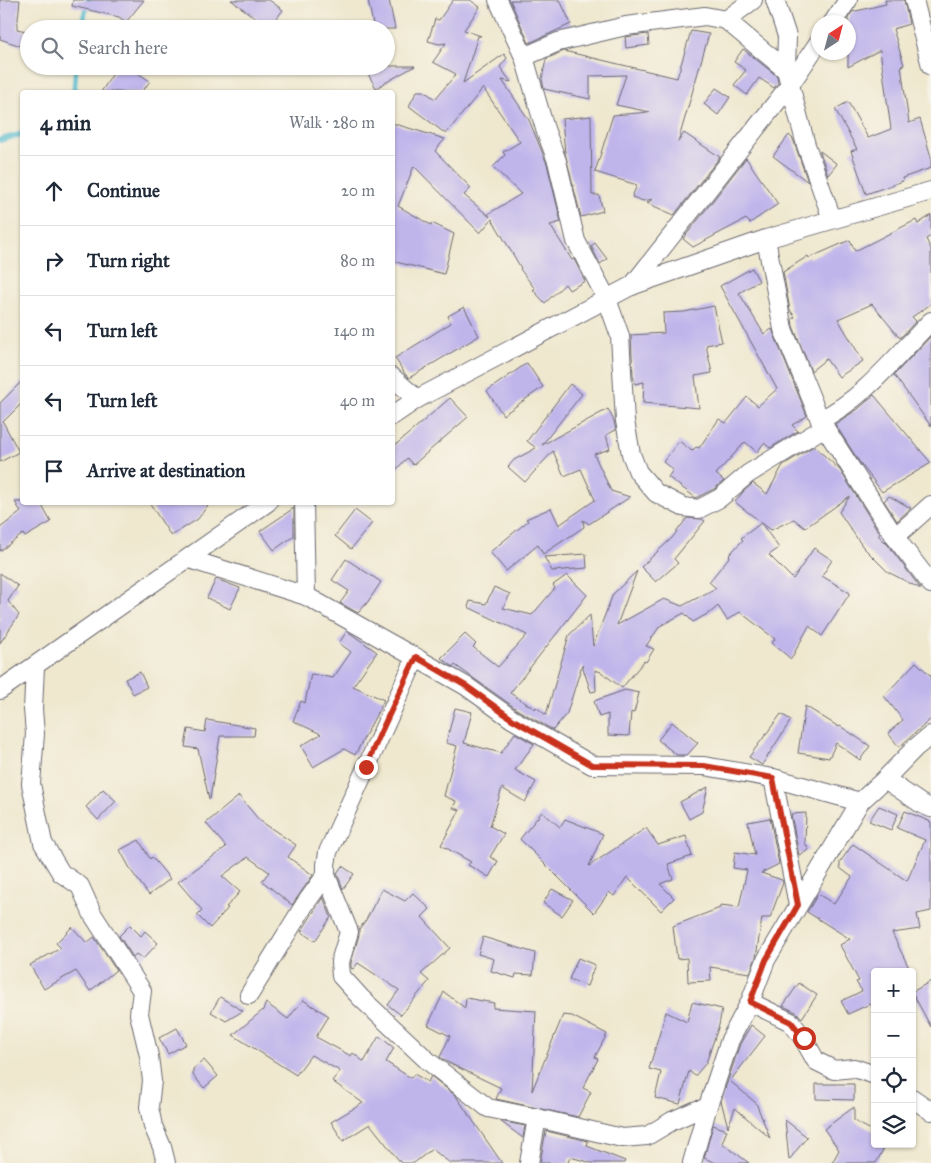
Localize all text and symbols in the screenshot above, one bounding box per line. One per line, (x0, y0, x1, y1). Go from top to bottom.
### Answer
north arrow (811, 15, 856, 60)
search box (20, 20, 395, 75)
icon: search (38, 34, 66, 62)
text: Search here (78, 36, 168, 59)
text: 4 min (40, 110, 91, 136)
text: Walk · 280 m (289, 113, 375, 132)
icon: ahead (40, 177, 68, 205)
text: Continue (87, 179, 160, 202)
text: 20 m (341, 181, 375, 200)
icon: right (40, 247, 68, 275)
text: Turn right (87, 249, 170, 272)
text: 80 m (340, 251, 375, 270)
icon: left (40, 317, 68, 345)
text: Turn left (87, 319, 157, 342)
text: 140 m (334, 321, 375, 340)
icon: left (40, 387, 68, 415)
text: Turn left (87, 389, 157, 412)
text: 40 m (340, 391, 375, 410)
icon: arrive (40, 457, 68, 485)
text: Arrive at destination (87, 459, 245, 482)
route end (355, 756, 378, 779)
map controls (871, 968, 916, 1148)
button: + (871, 968, 916, 1013)
button: − (871, 1013, 916, 1058)
route start (793, 1027, 816, 1050)
button: locate (871, 1058, 916, 1103)
button: layers (871, 1103, 916, 1148)

